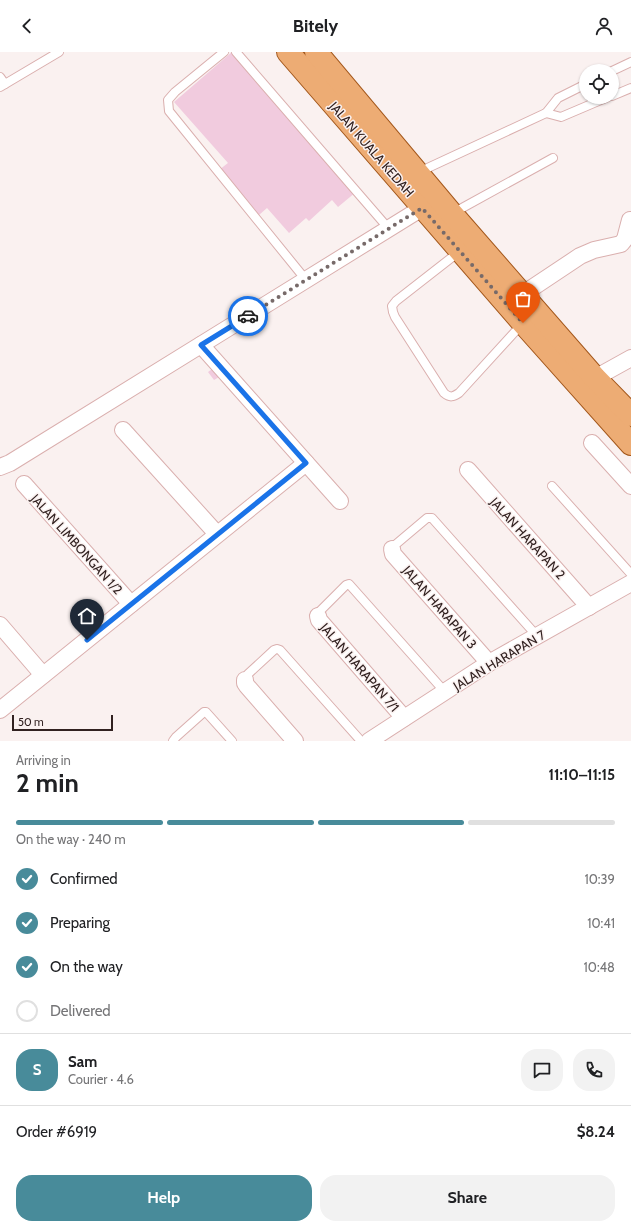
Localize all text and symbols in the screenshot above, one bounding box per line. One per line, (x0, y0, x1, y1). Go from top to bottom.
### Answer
icon: back (16, 15, 38, 37)
text: Bitely (293, 15, 338, 37)
icon: person (593, 15, 615, 37)
map controls (579, 64, 619, 104)
button: locate (579, 64, 619, 104)
street label: JALAN KUALA KEDAH (326, 97, 418, 200)
pin (506, 282, 540, 323)
icon: bag (512, 288, 534, 310)
courier (228, 296, 268, 336)
icon: car (237, 305, 259, 327)
street label: JALAN LIMBONGAN 1/2 (27, 490, 126, 597)
street label: JALAN HARAPAN 2 (486, 493, 569, 582)
street label: JALAN HARAPAN 3 (399, 561, 480, 652)
pin (70, 599, 104, 640)
icon: home (76, 605, 98, 627)
street label: JALAN HARAPAN 7/1 (317, 619, 403, 715)
street label: JALAN HARAPAN 7 (449, 626, 548, 694)
scale bar (12, 713, 113, 732)
text: 50 m (18, 715, 44, 729)
text: Arriving in (16, 752, 71, 768)
text: 11:10–11:15 (548, 766, 615, 784)
text: 2 min (16, 767, 79, 799)
text: On the way · 240 m (16, 831, 126, 847)
icon: check (16, 868, 38, 890)
text: Confirmed (50, 870, 118, 888)
text: 10:39 (585, 871, 615, 887)
icon: check (16, 912, 38, 934)
text: Preparing (50, 914, 110, 932)
text: 10:41 (587, 915, 615, 931)
icon: check (16, 956, 38, 978)
text: On the way (50, 958, 123, 976)
text: 10:48 (584, 959, 615, 975)
text: Delivered (50, 1002, 111, 1020)
button: chat (521, 1049, 563, 1091)
button: phone (573, 1049, 615, 1091)
text: Sam (68, 1053, 97, 1071)
text: S (33, 1061, 41, 1079)
text: Courier · 4.6 (68, 1071, 134, 1087)
text: Order #6919 (16, 1123, 97, 1141)
text: $8.24 (577, 1123, 615, 1141)
button: Help (16, 1175, 312, 1221)
button: Share (320, 1175, 615, 1221)

